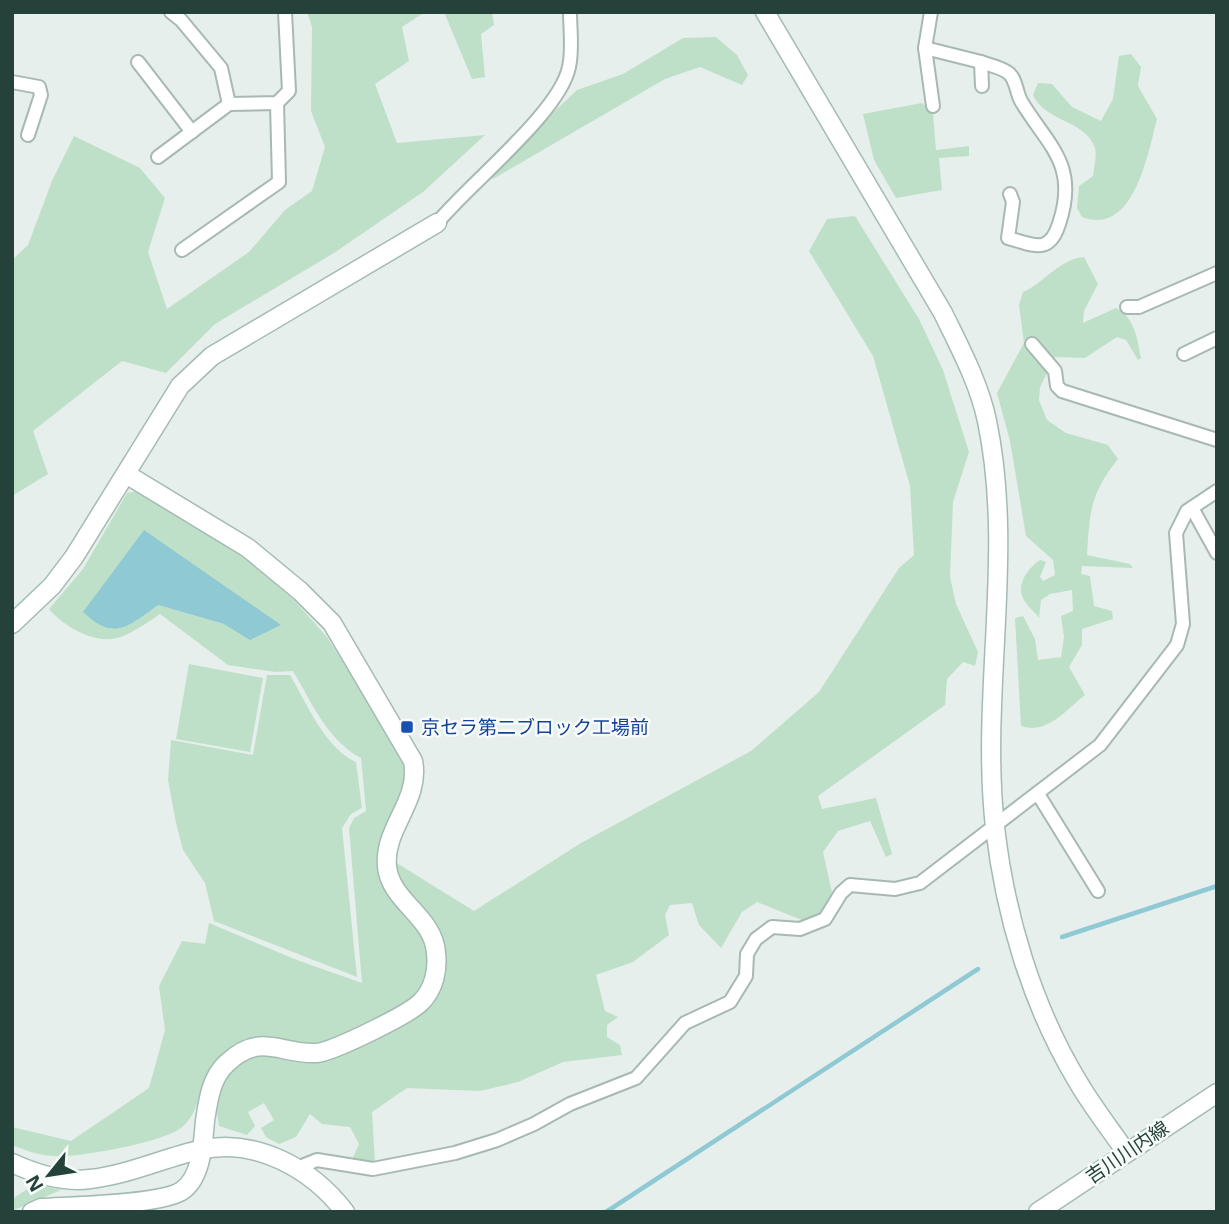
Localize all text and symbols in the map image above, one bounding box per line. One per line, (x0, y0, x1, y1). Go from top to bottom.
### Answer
place label: 京セラ第二ブロック工場前 (421, 714, 649, 740)
marker: 京セラ第二ブロック工場前 (399, 719, 415, 735)
street label: 吉川川内線 (1080, 1115, 1174, 1189)
north arrow (14, 1140, 84, 1210)
text: N (19, 1170, 49, 1197)

